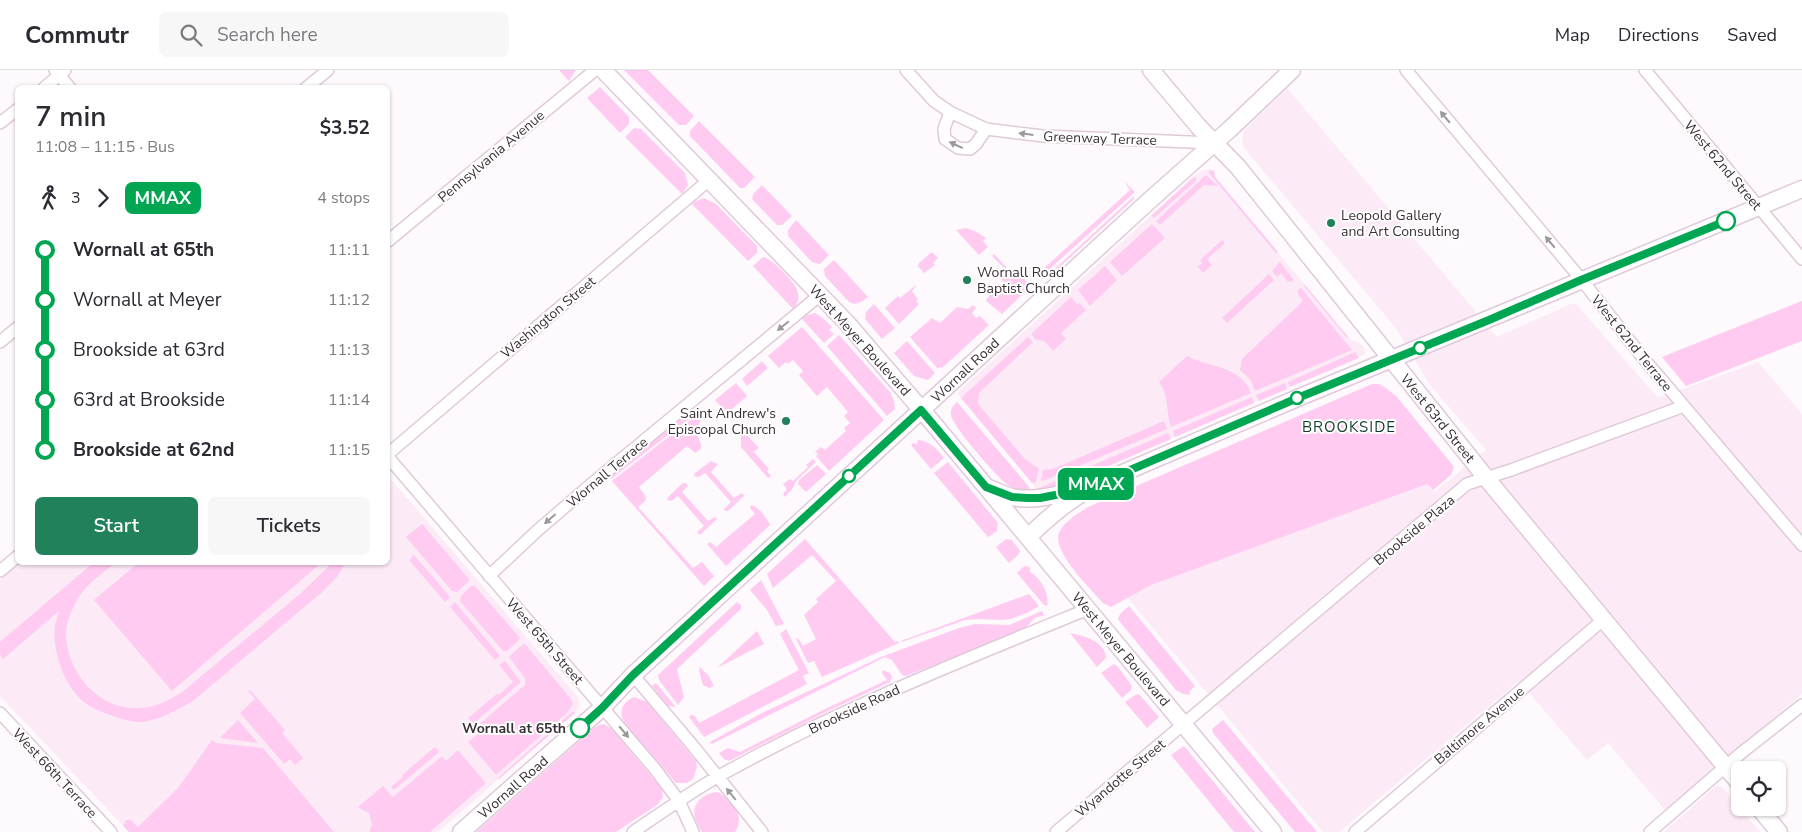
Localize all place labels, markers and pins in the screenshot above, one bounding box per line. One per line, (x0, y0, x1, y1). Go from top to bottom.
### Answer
place label: Leopold Gallery and Art Consulting (1341, 206, 1460, 241)
unlabelled marker (1716, 211, 1736, 231)
marker: Leopold Gallery and Art Consulting (1325, 217, 1337, 229)
place label: Wornall Road Baptist Church (977, 263, 1070, 298)
marker: Wornall Road Baptist Church (961, 274, 973, 286)
unlabelled marker (1413, 341, 1427, 355)
unlabelled marker (1290, 391, 1304, 405)
place label: Saint Andrew's Episcopal Church (668, 404, 776, 439)
marker: Saint Andrew's Episcopal Church (780, 415, 792, 427)
unlabelled marker (842, 469, 856, 483)
marker: Wornall at 65th (570, 718, 590, 738)
place label: Wornall at 65th (462, 719, 566, 738)

